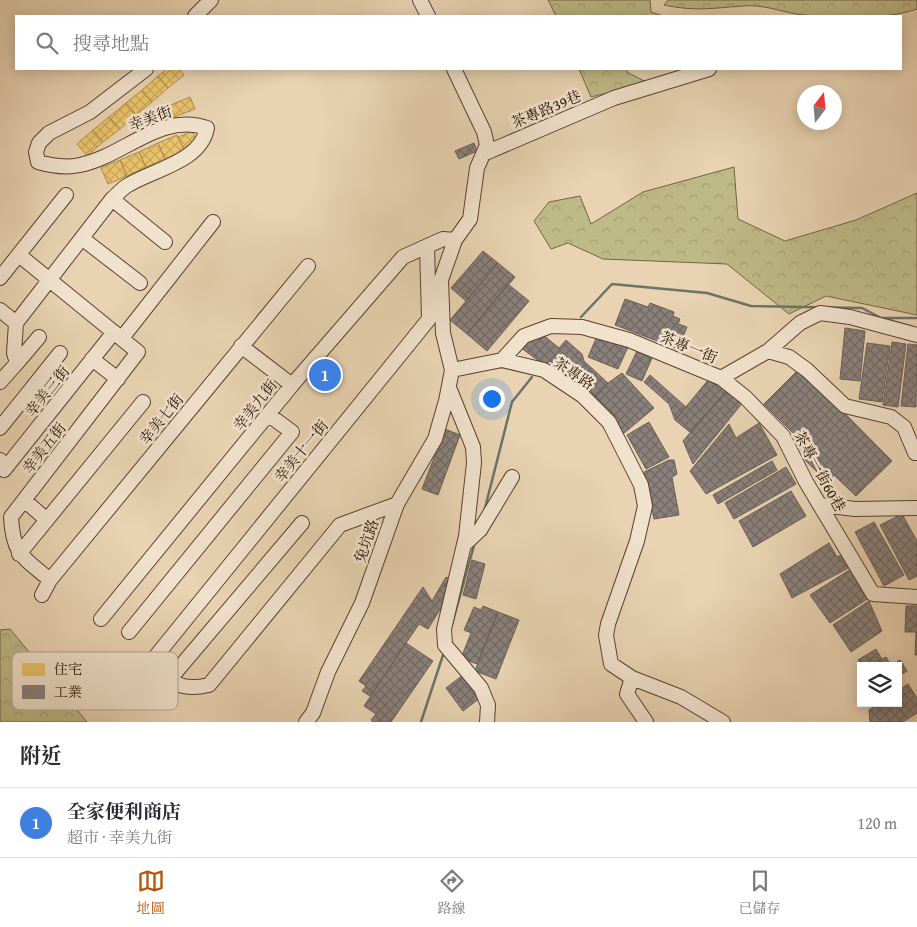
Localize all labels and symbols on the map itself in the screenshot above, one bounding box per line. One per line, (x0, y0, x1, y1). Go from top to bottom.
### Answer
street label: 茶專路39巷 (508, 85, 584, 133)
north arrow (797, 85, 842, 130)
street label: 幸美街 (125, 100, 175, 136)
street label: 茶專一街 (657, 326, 721, 368)
street label: 茶專路 (549, 352, 599, 394)
pin: 1 (309, 356, 341, 394)
street label: 幸美三街 (20, 361, 74, 421)
street label: 幸美九街 (228, 375, 282, 435)
your location (479, 386, 505, 412)
street label: 幸美七街 (134, 389, 188, 449)
street label: 幸美十一街 (269, 415, 333, 487)
street label: 幸美五街 (17, 418, 71, 478)
street label: 茶專一街60巷 (789, 427, 851, 515)
street label: 兔坑路 (349, 516, 383, 566)
legend (12, 652, 178, 710)
text: 住宅 (54, 659, 82, 679)
text: 工業 (54, 682, 82, 702)

